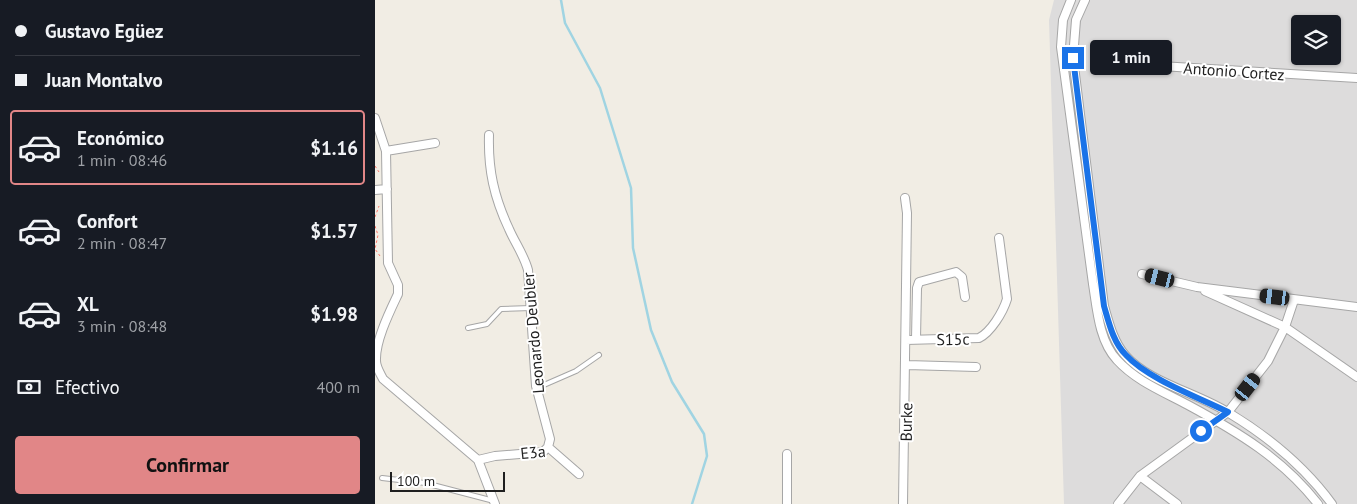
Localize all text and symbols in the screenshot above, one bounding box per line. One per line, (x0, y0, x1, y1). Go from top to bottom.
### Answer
map controls (1291, 15, 1341, 65)
button: layers (1291, 15, 1341, 65)
text: Gustavo Egüez (45, 19, 163, 43)
callout: 1 min (1091, 40, 1173, 76)
route end (1062, 47, 1084, 69)
text: 1 min (1111, 47, 1151, 67)
street label: Antonio Cortez (1183, 57, 1285, 85)
text: Juan Montalvo (45, 68, 163, 92)
icon: car (17, 125, 62, 170)
text: Económico (77, 126, 164, 150)
text: $1.16 (310, 136, 358, 160)
text: 1 min · 08:46 (77, 150, 167, 170)
icon: car (17, 208, 62, 253)
text: Confort (77, 209, 138, 233)
text: $1.57 (310, 219, 358, 243)
text: 2 min · 08:47 (77, 233, 167, 253)
car (1143, 267, 1176, 289)
street label: Leonardo Deubler (518, 271, 548, 394)
car (1259, 288, 1290, 306)
icon: car (17, 291, 62, 336)
text: XL (77, 292, 99, 316)
text: $1.98 (310, 302, 358, 326)
text: 3 min · 08:48 (77, 316, 167, 336)
street label: S15c (936, 329, 970, 349)
car (1232, 371, 1263, 403)
icon: cash (15, 373, 43, 401)
text: Efectivo (55, 375, 120, 399)
text: 400 m (317, 377, 360, 397)
street label: Burke (896, 402, 916, 442)
route start (1190, 420, 1212, 442)
button: Confirmar (15, 436, 360, 494)
street label: E3a (519, 441, 547, 463)
scale bar (390, 469, 505, 492)
text: 100 m (397, 472, 435, 490)

